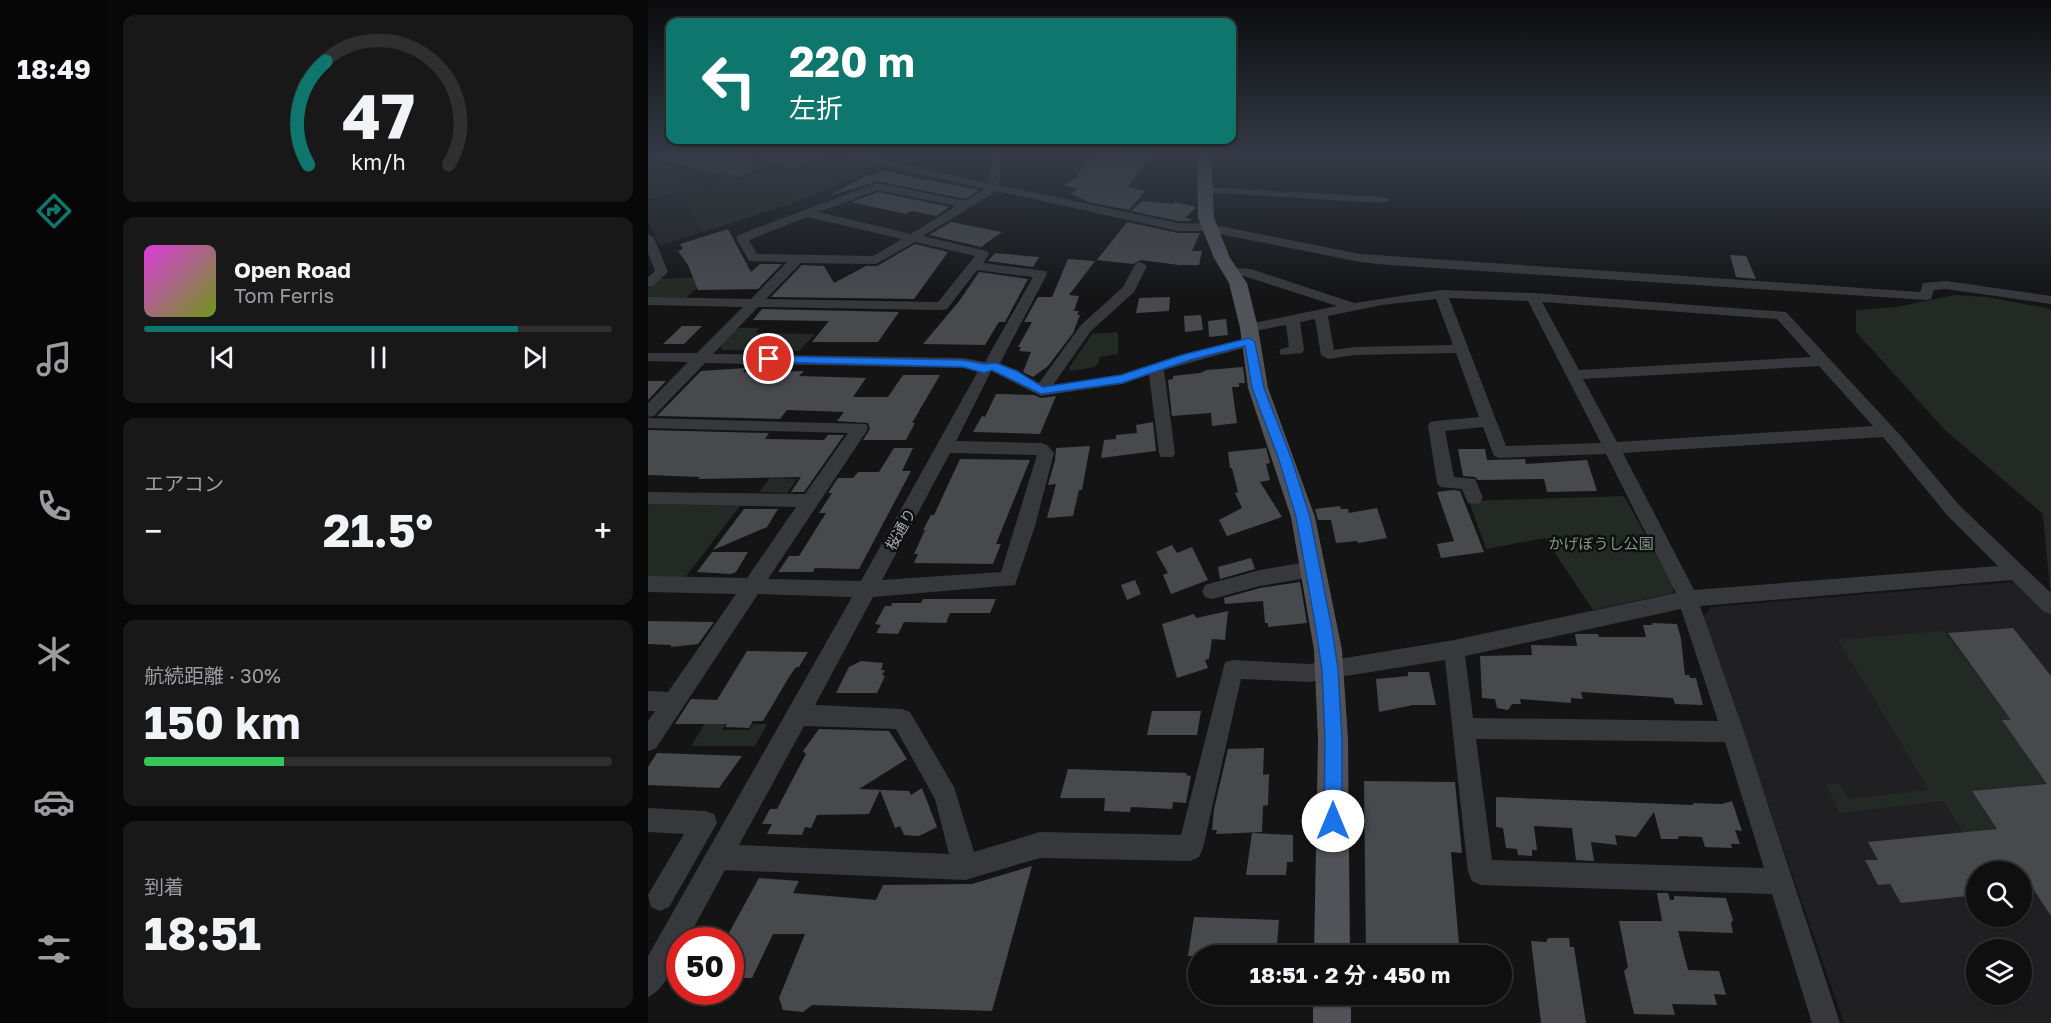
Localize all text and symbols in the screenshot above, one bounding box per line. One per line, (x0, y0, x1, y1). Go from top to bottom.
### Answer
text: 220 m (789, 36, 915, 86)
icon: left (690, 42, 768, 120)
text: 18:49 (17, 53, 91, 85)
text: 47 (341, 78, 414, 153)
text: 左折 (789, 92, 843, 124)
text: km/h (351, 150, 405, 176)
icon: directions (33, 190, 75, 232)
text: Open Road (234, 256, 351, 283)
text: Tom Ferris (234, 283, 334, 307)
pin (743, 333, 794, 384)
icon: music (33, 338, 75, 380)
icon: previous (206, 341, 239, 374)
icon: pause (362, 341, 395, 374)
icon: next (518, 341, 551, 374)
icon: arrive (752, 342, 785, 375)
text: エアコン (144, 471, 224, 495)
icon: phone (33, 485, 75, 527)
text: 21.5° (323, 503, 433, 557)
street label: 桜通り (881, 505, 919, 553)
text: − (144, 511, 162, 550)
text: + (594, 511, 612, 550)
park label: かげぼうし公園 (1548, 534, 1654, 552)
icon: climate (33, 633, 75, 675)
text: 航続距離 · 30% (144, 663, 281, 687)
text: 150 km (144, 695, 301, 749)
icon: car (33, 781, 75, 823)
position arrow (1301, 789, 1365, 853)
map controls (1966, 861, 2032, 1005)
button: search (1966, 861, 2032, 927)
text: 到着 (144, 874, 184, 898)
text: 18:51 (144, 906, 261, 960)
speed limit sign: 50 (666, 927, 744, 1005)
icon: filters (33, 928, 75, 970)
button: layers (1966, 939, 2032, 1005)
text: 18:51 · 2 分 · 450 m (1250, 961, 1450, 988)

